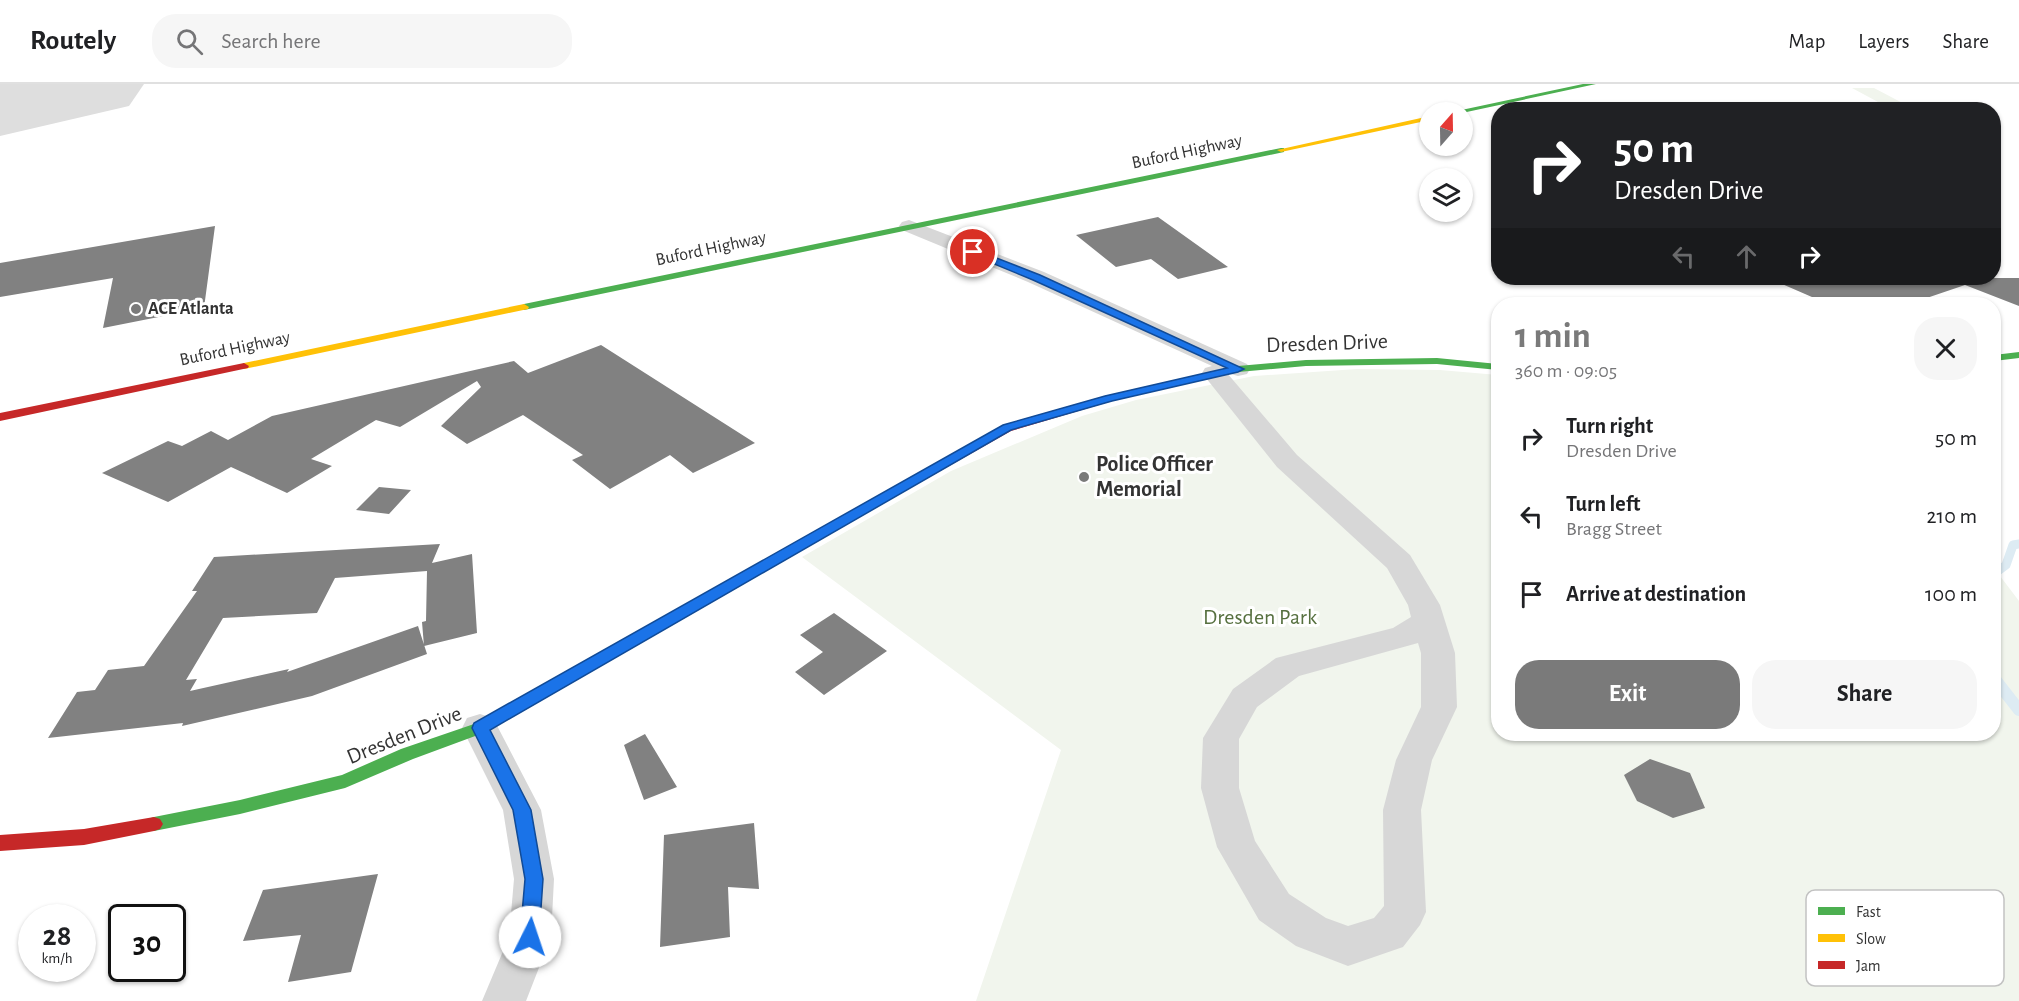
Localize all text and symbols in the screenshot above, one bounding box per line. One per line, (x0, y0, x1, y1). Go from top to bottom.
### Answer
search box (152, 14, 572, 68)
icon: search (173, 25, 206, 58)
text: Routely (30, 27, 116, 55)
text: Search here (221, 30, 321, 52)
text: Map (1789, 31, 1825, 52)
text: Layers (1858, 31, 1909, 52)
text: Share (1942, 31, 1989, 52)
north arrow (1419, 102, 1473, 156)
map controls (1419, 102, 1473, 222)
icon: right (1515, 126, 1593, 204)
text: 50 m (1614, 128, 1694, 170)
street label: Buford Highway (1130, 131, 1244, 173)
button: layers (1419, 168, 1473, 222)
text: Dresden Drive (1614, 177, 1764, 204)
pin (947, 226, 998, 277)
street label: Buford Highway (654, 228, 768, 270)
icon: arrive (956, 235, 989, 268)
icon: left (1667, 240, 1700, 273)
icon: ahead (1730, 240, 1763, 273)
icon: right (1793, 240, 1826, 273)
place label: ACE Atlanta (148, 300, 234, 318)
marker: ACE Atlanta (129, 302, 143, 316)
button: close (1914, 317, 1977, 380)
text: 1 min (1515, 318, 1591, 354)
street label: Buford Highway (178, 328, 292, 370)
street label: Dresden Drive (1266, 330, 1388, 356)
text: 360 m · 09:05 (1515, 361, 1617, 381)
text: Turn right (1566, 415, 1653, 437)
icon: right (1515, 422, 1548, 455)
text: 50 m (1935, 427, 1977, 449)
text: Dresden Drive (1566, 441, 1677, 461)
place label: Police Officer Memorial (1096, 453, 1213, 500)
marker: Police Officer Memorial (1077, 470, 1091, 484)
text: Turn left (1566, 493, 1640, 515)
icon: left (1515, 500, 1548, 533)
text: 210 m (1927, 505, 1977, 527)
text: Bragg Street (1566, 519, 1662, 539)
icon: arrive (1515, 578, 1548, 611)
text: Arrive at destination (1566, 583, 1746, 605)
text: 100 m (1925, 583, 1977, 605)
park label: Dresden Park (1203, 606, 1317, 628)
button: Exit (1515, 660, 1740, 729)
button: Share (1752, 660, 1977, 729)
street label: Dresden Drive (343, 702, 465, 768)
legend (1806, 890, 2004, 986)
speed limit sign: 30 (108, 904, 186, 982)
text: Fast (1856, 904, 1881, 920)
position arrow (498, 905, 562, 969)
text: 28 (43, 921, 71, 951)
text: Slow (1856, 931, 1886, 947)
text: km/h (42, 951, 72, 966)
text: Jam (1856, 958, 1881, 974)

